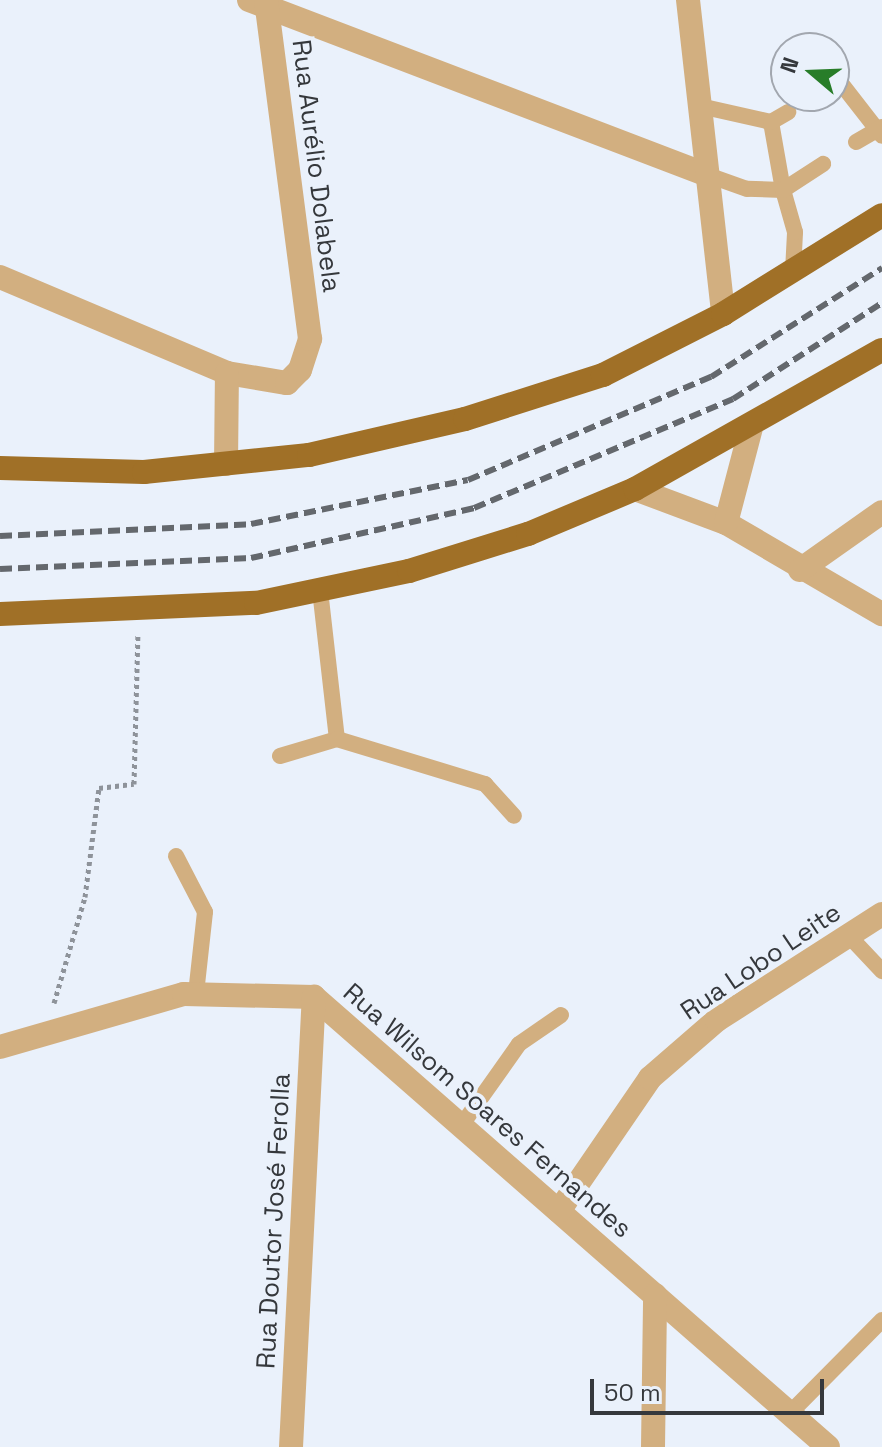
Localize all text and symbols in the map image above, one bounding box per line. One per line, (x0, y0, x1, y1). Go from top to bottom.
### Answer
north arrow (770, 32, 850, 112)
street label: Rua Aurélio Dolabela (285, 38, 347, 294)
text: N (774, 53, 805, 76)
street label: Rua Lobo Leite (675, 897, 847, 1027)
street label: Rua Wilsom Soares Fernandes (336, 977, 638, 1245)
street label: Rua Doutor José Ferolla (251, 1072, 297, 1370)
scale bar (594, 1363, 828, 1413)
text: 50 m (604, 1377, 661, 1408)

